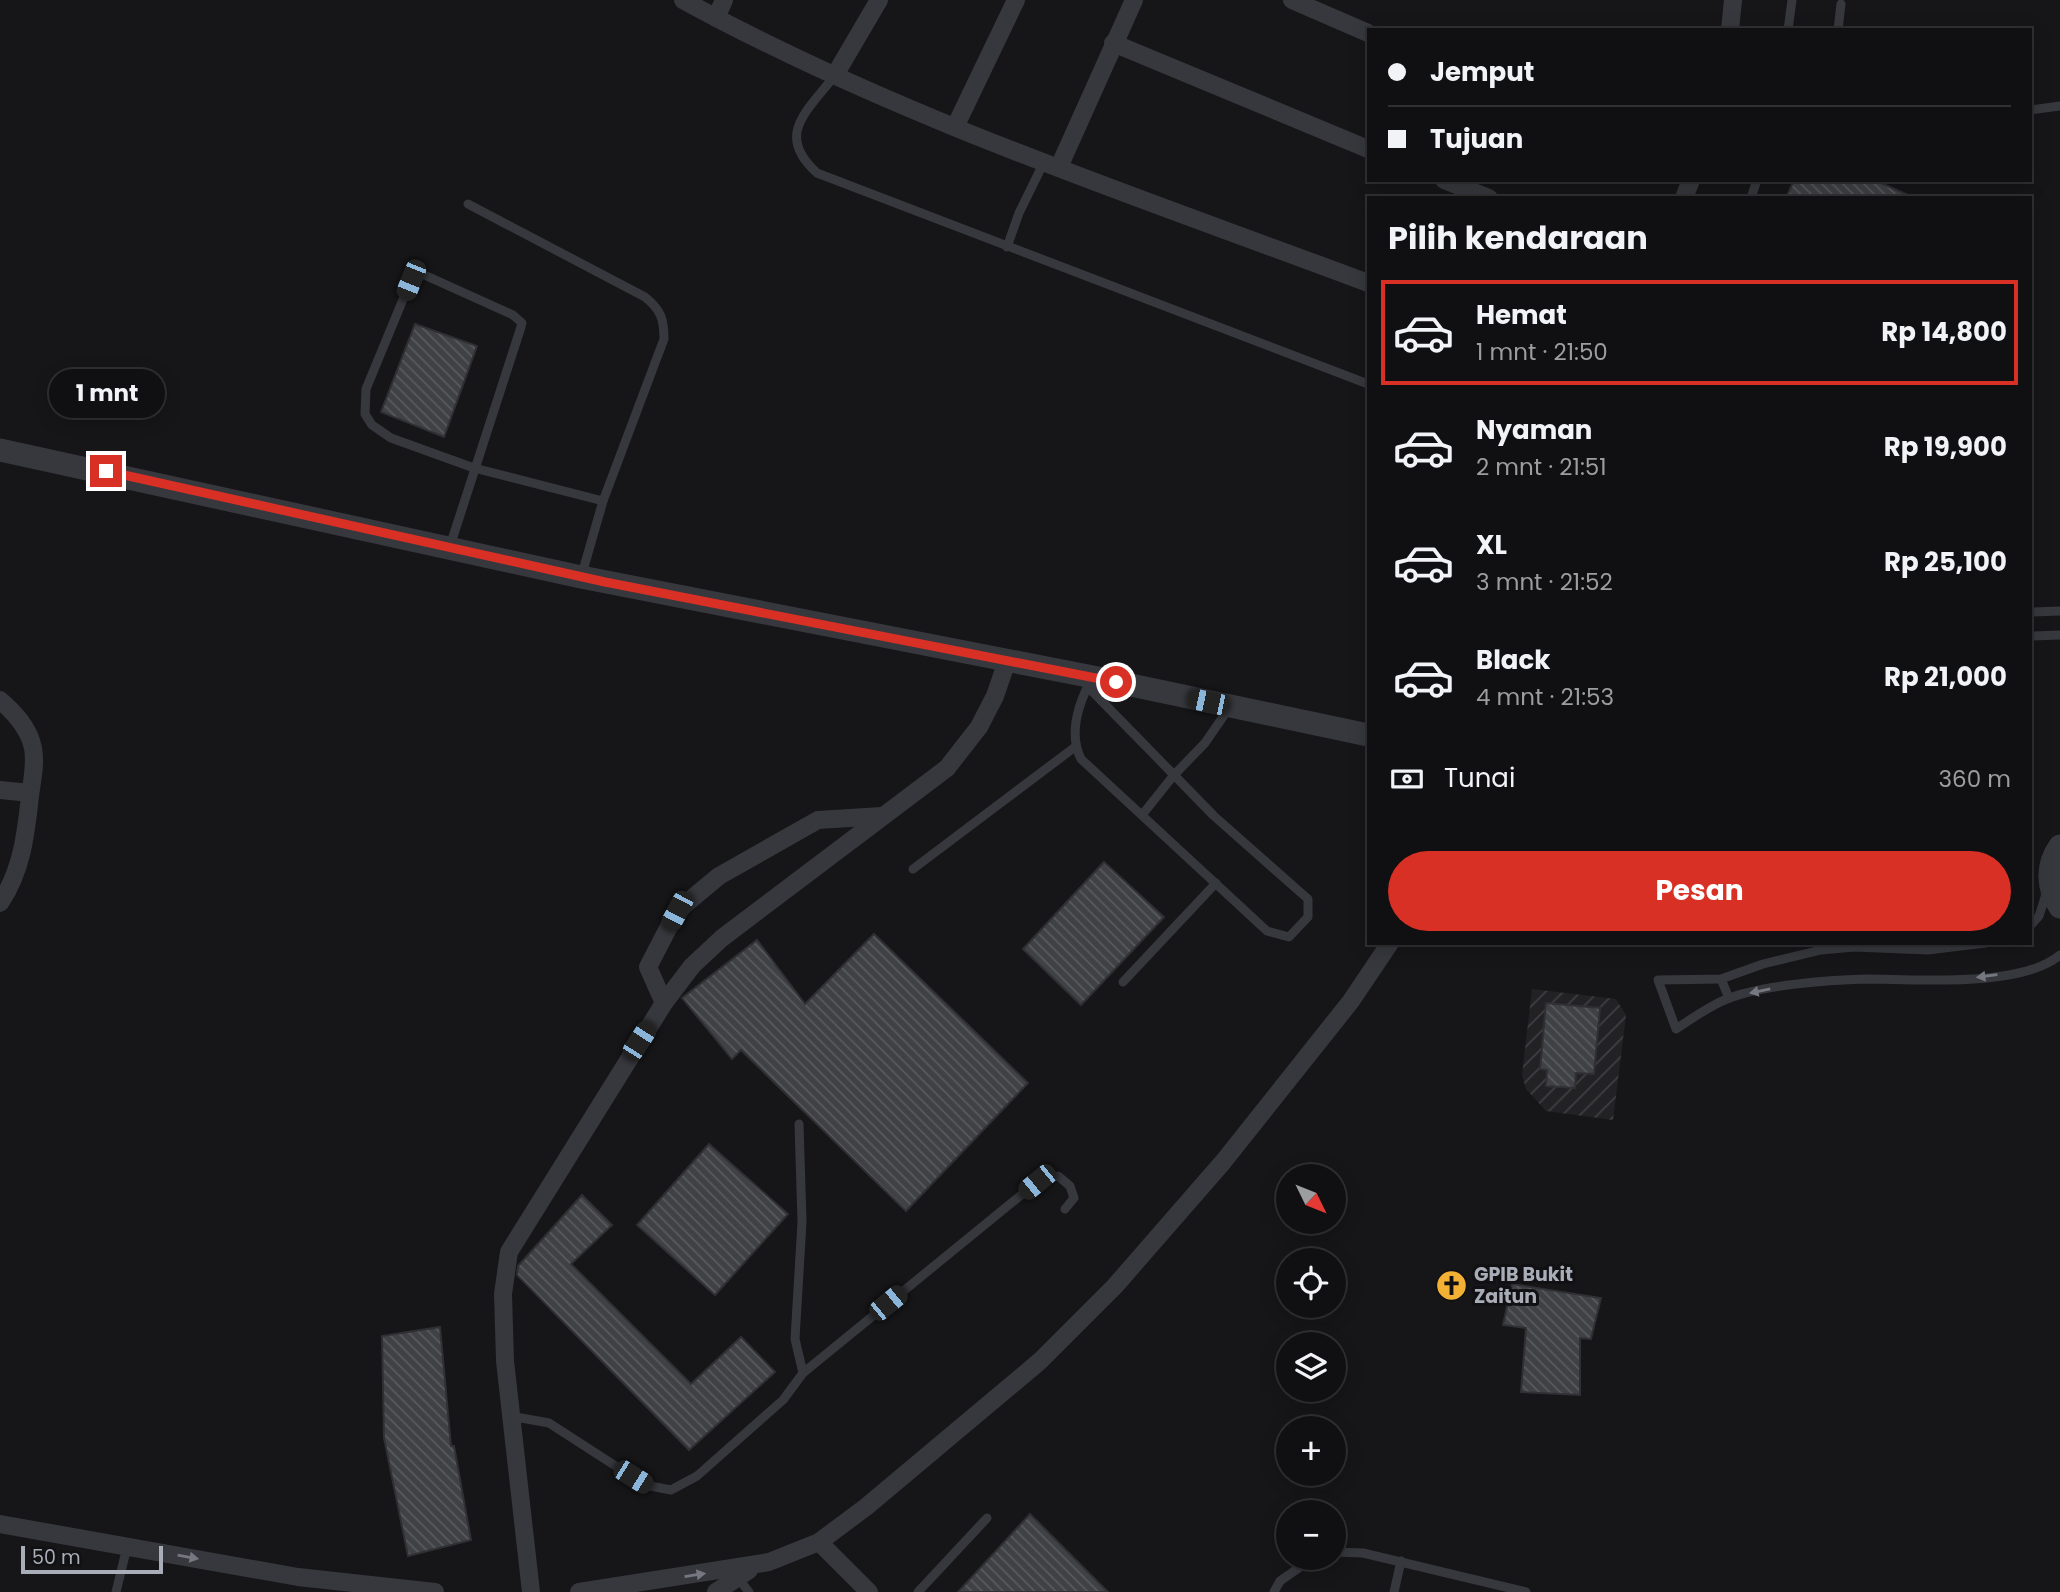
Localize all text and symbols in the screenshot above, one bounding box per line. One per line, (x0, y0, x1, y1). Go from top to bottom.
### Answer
text: Jemput (1430, 54, 1534, 90)
text: Tujuan (1430, 121, 1523, 157)
text: Pilih kendaraan (1388, 215, 1648, 260)
car (394, 257, 429, 303)
text: Hemat (1476, 297, 1567, 333)
icon: car (1392, 301, 1455, 364)
text: Rp 14,800 (1881, 314, 2007, 350)
text: 1 mnt · 21:50 (1476, 336, 1608, 368)
callout: 1 mnt (48, 370, 164, 419)
text: 1 mnt (76, 377, 138, 409)
text: Nyaman (1476, 412, 1592, 448)
icon: car (1392, 416, 1455, 479)
text: Rp 19,900 (1884, 429, 2007, 465)
text: 2 mnt · 21:51 (1476, 451, 1607, 483)
route end (90, 455, 122, 487)
text: XL (1476, 527, 1507, 563)
icon: car (1392, 531, 1455, 594)
text: Rp 25,100 (1884, 544, 2007, 580)
text: 3 mnt · 21:52 (1476, 566, 1613, 598)
text: Black (1476, 642, 1550, 678)
icon: car (1392, 646, 1455, 709)
text: Rp 21,000 (1884, 659, 2007, 695)
route start (1100, 666, 1132, 698)
text: 4 mnt · 21:53 (1476, 681, 1614, 713)
car (1186, 687, 1231, 717)
icon: cash (1388, 760, 1426, 798)
text: Tunai (1444, 760, 1515, 796)
text: 360 m (1939, 763, 2011, 795)
button: Pesan (1388, 851, 2011, 931)
car (658, 888, 697, 934)
one-way arrow (1975, 970, 1997, 981)
one-way arrow (1749, 986, 1771, 997)
car (619, 1018, 660, 1064)
car (1015, 1161, 1060, 1203)
north arrow (1276, 1164, 1346, 1234)
map controls (1276, 1164, 1346, 1570)
button: locate (1276, 1248, 1346, 1318)
place label: GPIB Bukit Zaitun (1474, 1261, 1573, 1310)
church icon: GPIB Bukit Zaitun (1434, 1268, 1468, 1302)
car (866, 1282, 911, 1324)
button: layers (1276, 1332, 1346, 1402)
button: + (1276, 1416, 1346, 1486)
car (610, 1457, 657, 1497)
button: − (1276, 1500, 1346, 1570)
scale bar (21, 1543, 163, 1575)
text: 50 m (32, 1544, 81, 1571)
one-way arrow (177, 1552, 199, 1563)
one-way arrow (684, 1569, 706, 1580)

